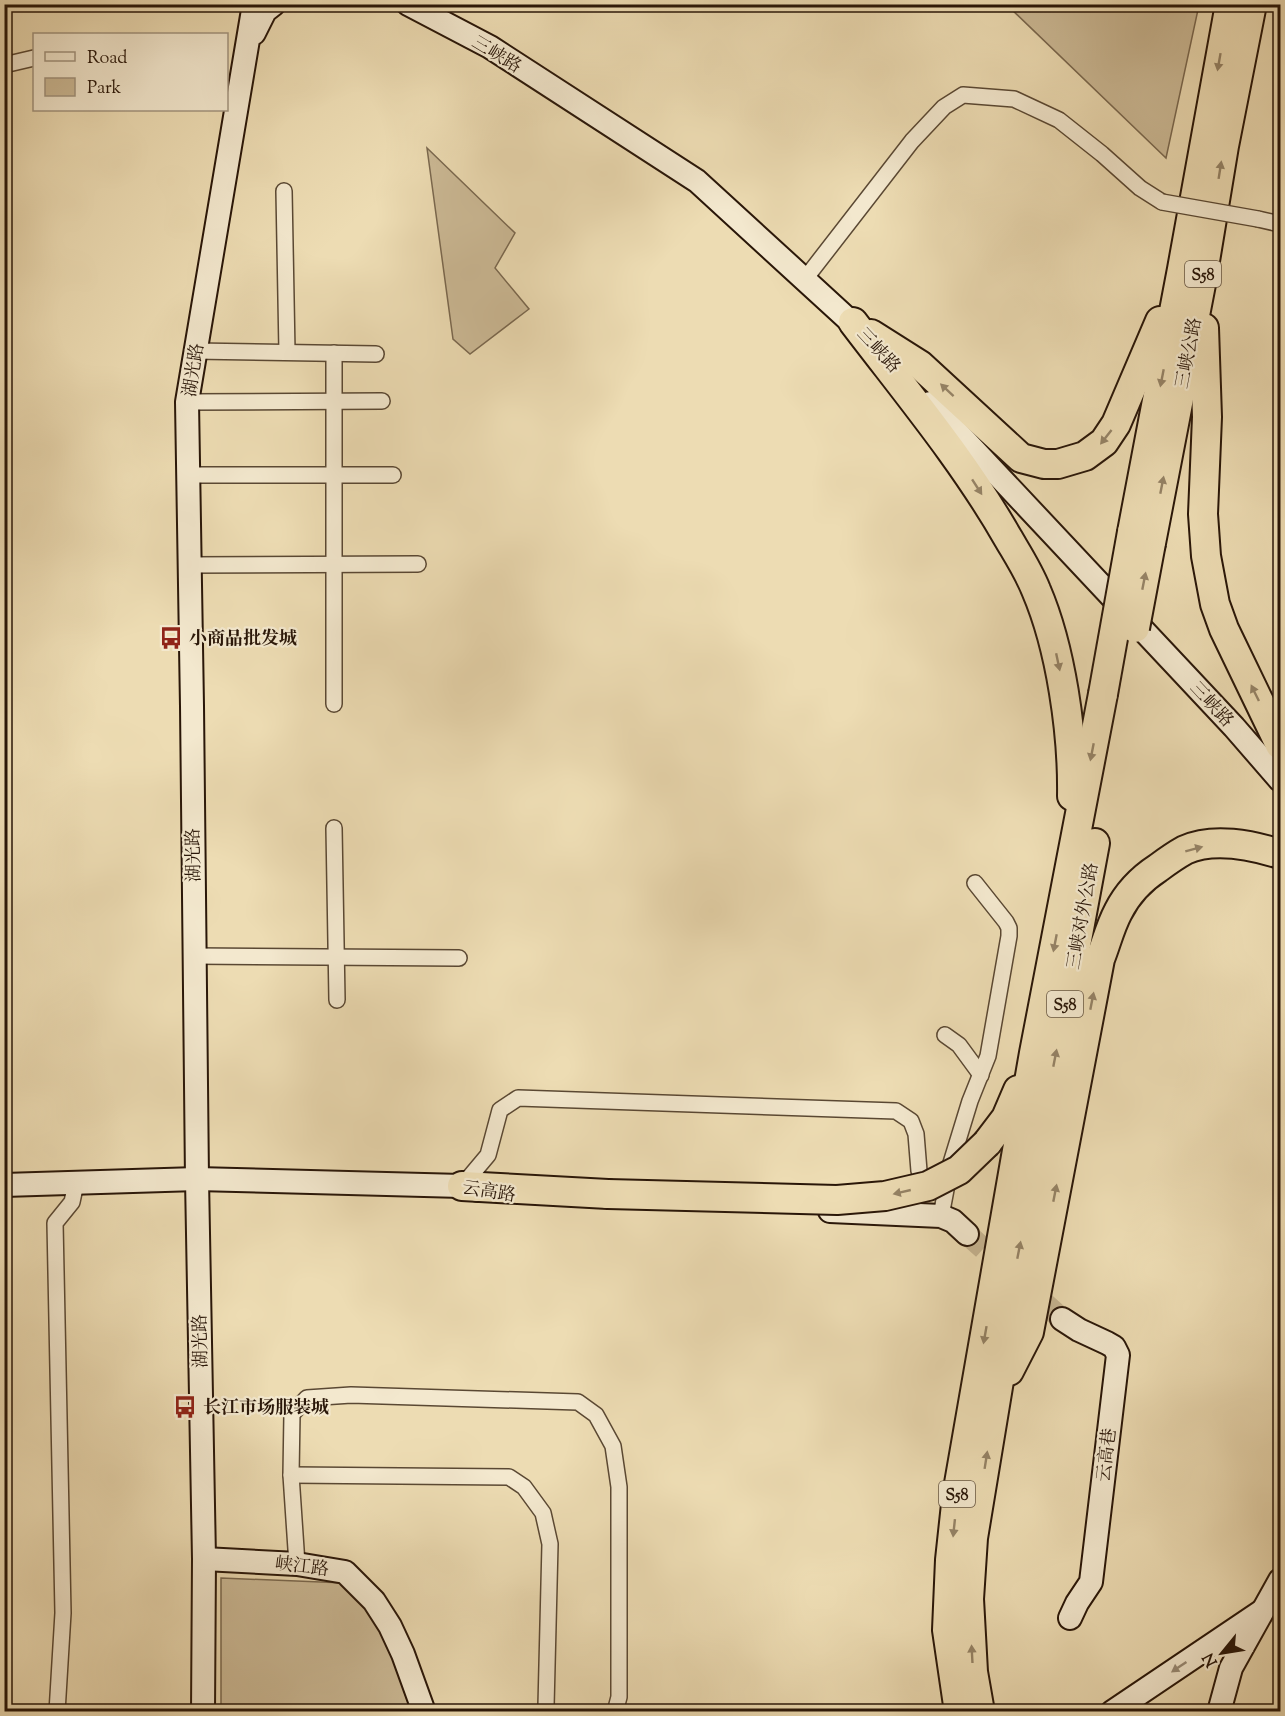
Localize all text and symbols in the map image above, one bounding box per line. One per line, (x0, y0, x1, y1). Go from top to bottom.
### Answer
street label: 三峡路 (466, 31, 526, 81)
legend (33, 33, 228, 111)
text: Road (87, 46, 127, 72)
one-way arrow (1215, 53, 1224, 72)
text: Park (87, 76, 122, 102)
one-way arrow (1216, 160, 1225, 179)
road number: S58 (1185, 261, 1221, 287)
street label: 三峡公路 (1170, 316, 1210, 391)
street label: 三峡路 (850, 323, 905, 380)
street label: 湖光路 (178, 342, 212, 399)
one-way arrow (1157, 368, 1166, 387)
one-way arrow (940, 384, 954, 398)
one-way arrow (1100, 429, 1113, 445)
one-way arrow (1158, 476, 1167, 495)
one-way arrow (971, 478, 983, 494)
one-way arrow (1140, 572, 1149, 591)
bus stop icon: 小商品批发城 (158, 625, 184, 651)
place label: 小商品批发城 (189, 627, 297, 653)
one-way arrow (1054, 653, 1063, 672)
street label: 三峡路 (1183, 677, 1238, 734)
one-way arrow (1251, 684, 1260, 701)
one-way arrow (1087, 742, 1096, 761)
street label: 湖光路 (182, 828, 208, 882)
one-way arrow (1185, 843, 1203, 853)
street label: 三峡对外公路 (1062, 861, 1106, 972)
one-way arrow (1050, 934, 1059, 953)
road number: S58 (1047, 991, 1083, 1017)
one-way arrow (1088, 991, 1097, 1010)
one-way arrow (1051, 1049, 1060, 1068)
street label: 云高路 (460, 1176, 517, 1210)
one-way arrow (1051, 1183, 1060, 1202)
one-way arrow (892, 1188, 911, 1197)
one-way arrow (1015, 1240, 1024, 1259)
street label: 湖光路 (189, 1314, 215, 1368)
one-way arrow (980, 1326, 989, 1345)
bus stop icon: 长江市场服装城 (172, 1394, 198, 1420)
place label: 长江市场服装城 (203, 1396, 329, 1422)
street label: 云高巷 (1092, 1427, 1124, 1484)
one-way arrow (981, 1450, 990, 1469)
road number: S58 (939, 1481, 975, 1507)
one-way arrow (949, 1518, 958, 1537)
street label: 峡江路 (273, 1552, 330, 1584)
north arrow (1192, 1623, 1252, 1683)
one-way arrow (967, 1644, 976, 1663)
text: N (1198, 1648, 1224, 1671)
one-way arrow (1171, 1661, 1187, 1673)

